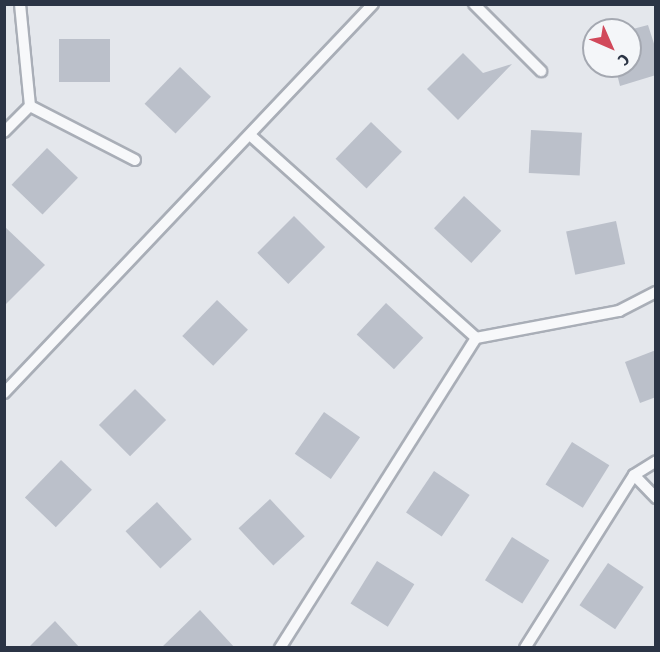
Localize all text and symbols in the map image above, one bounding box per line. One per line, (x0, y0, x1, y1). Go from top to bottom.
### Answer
north arrow (582, 18, 642, 78)
text: С (614, 50, 633, 69)

